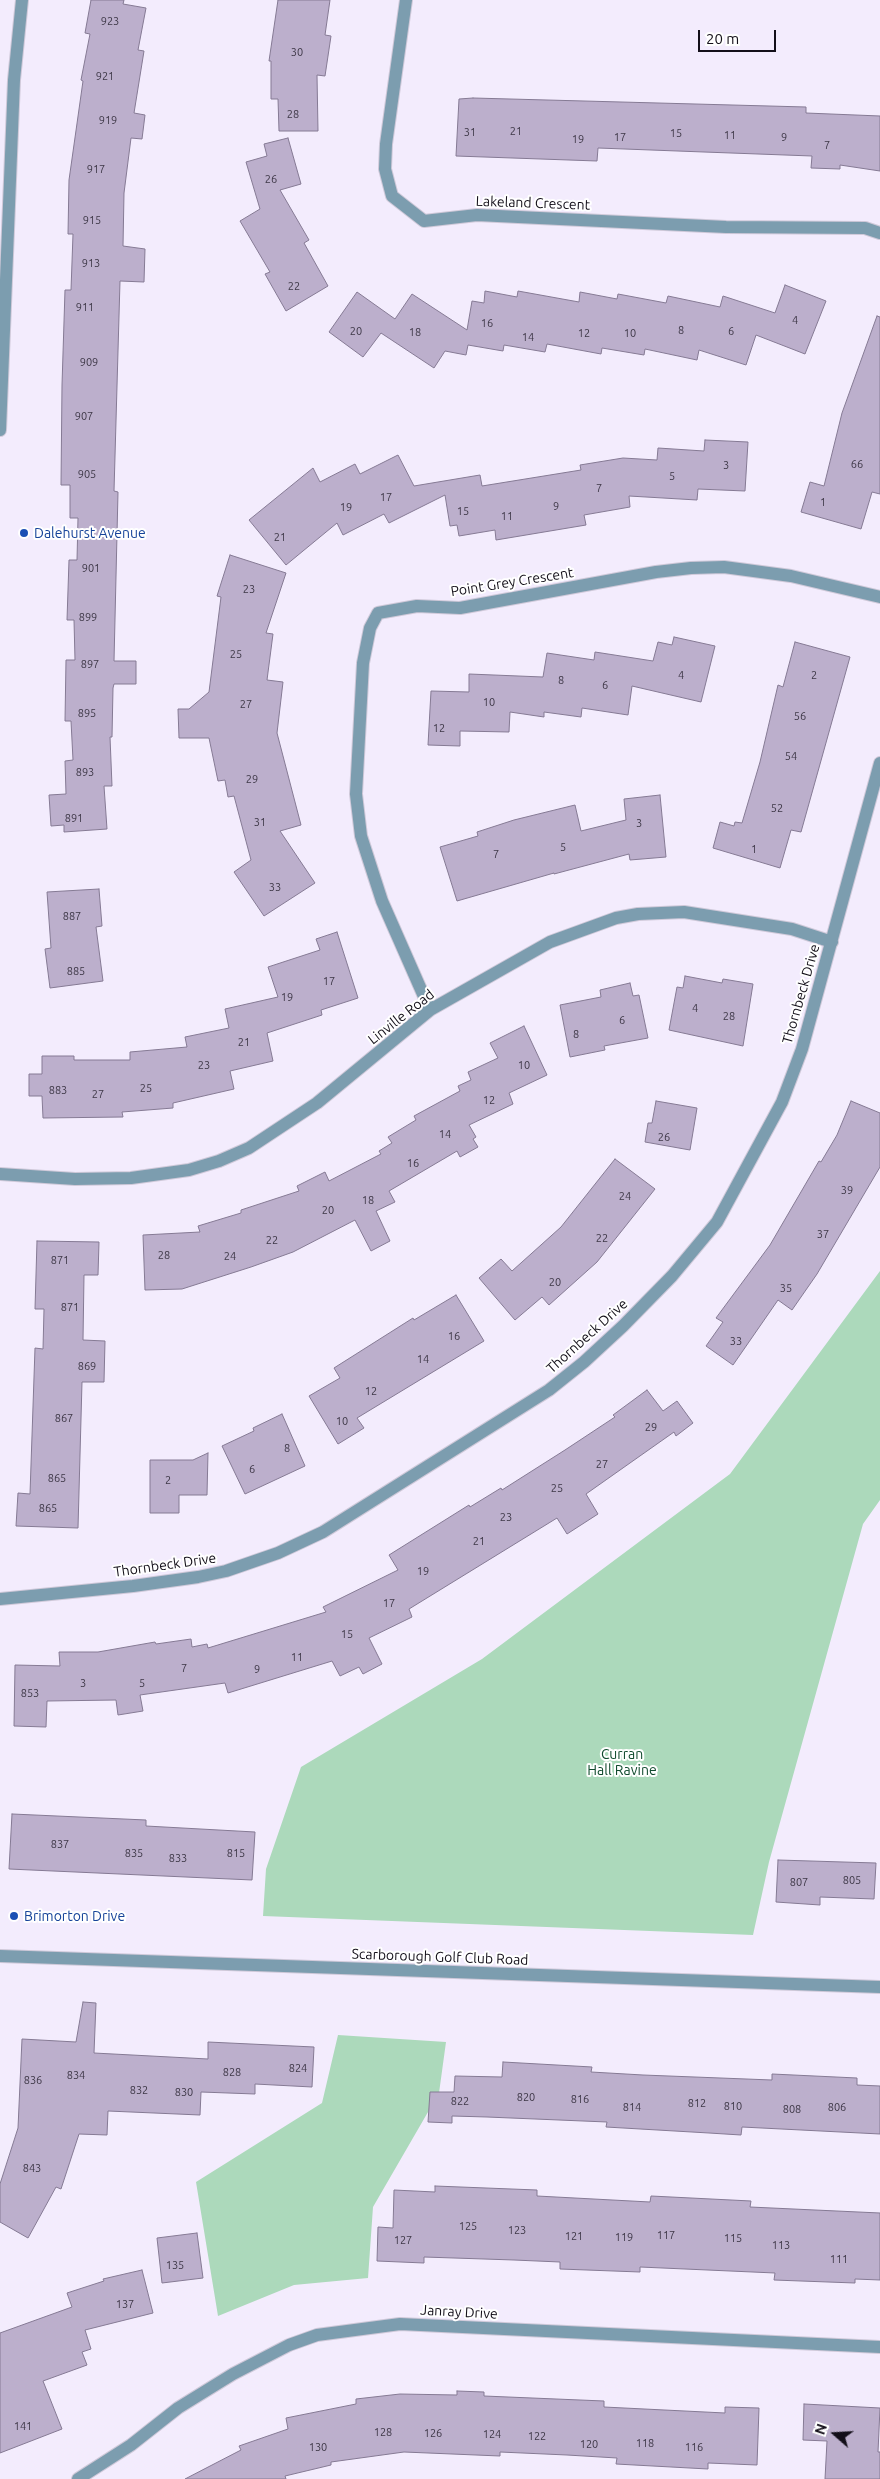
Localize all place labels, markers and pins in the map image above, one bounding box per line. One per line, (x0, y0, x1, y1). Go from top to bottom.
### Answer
place label: Dalehurst Avenue (34, 525, 146, 541)
marker: Dalehurst Avenue (18, 527, 30, 539)
place label: Brimorton Drive (24, 1908, 125, 1924)
marker: Brimorton Drive (8, 1910, 20, 1922)

